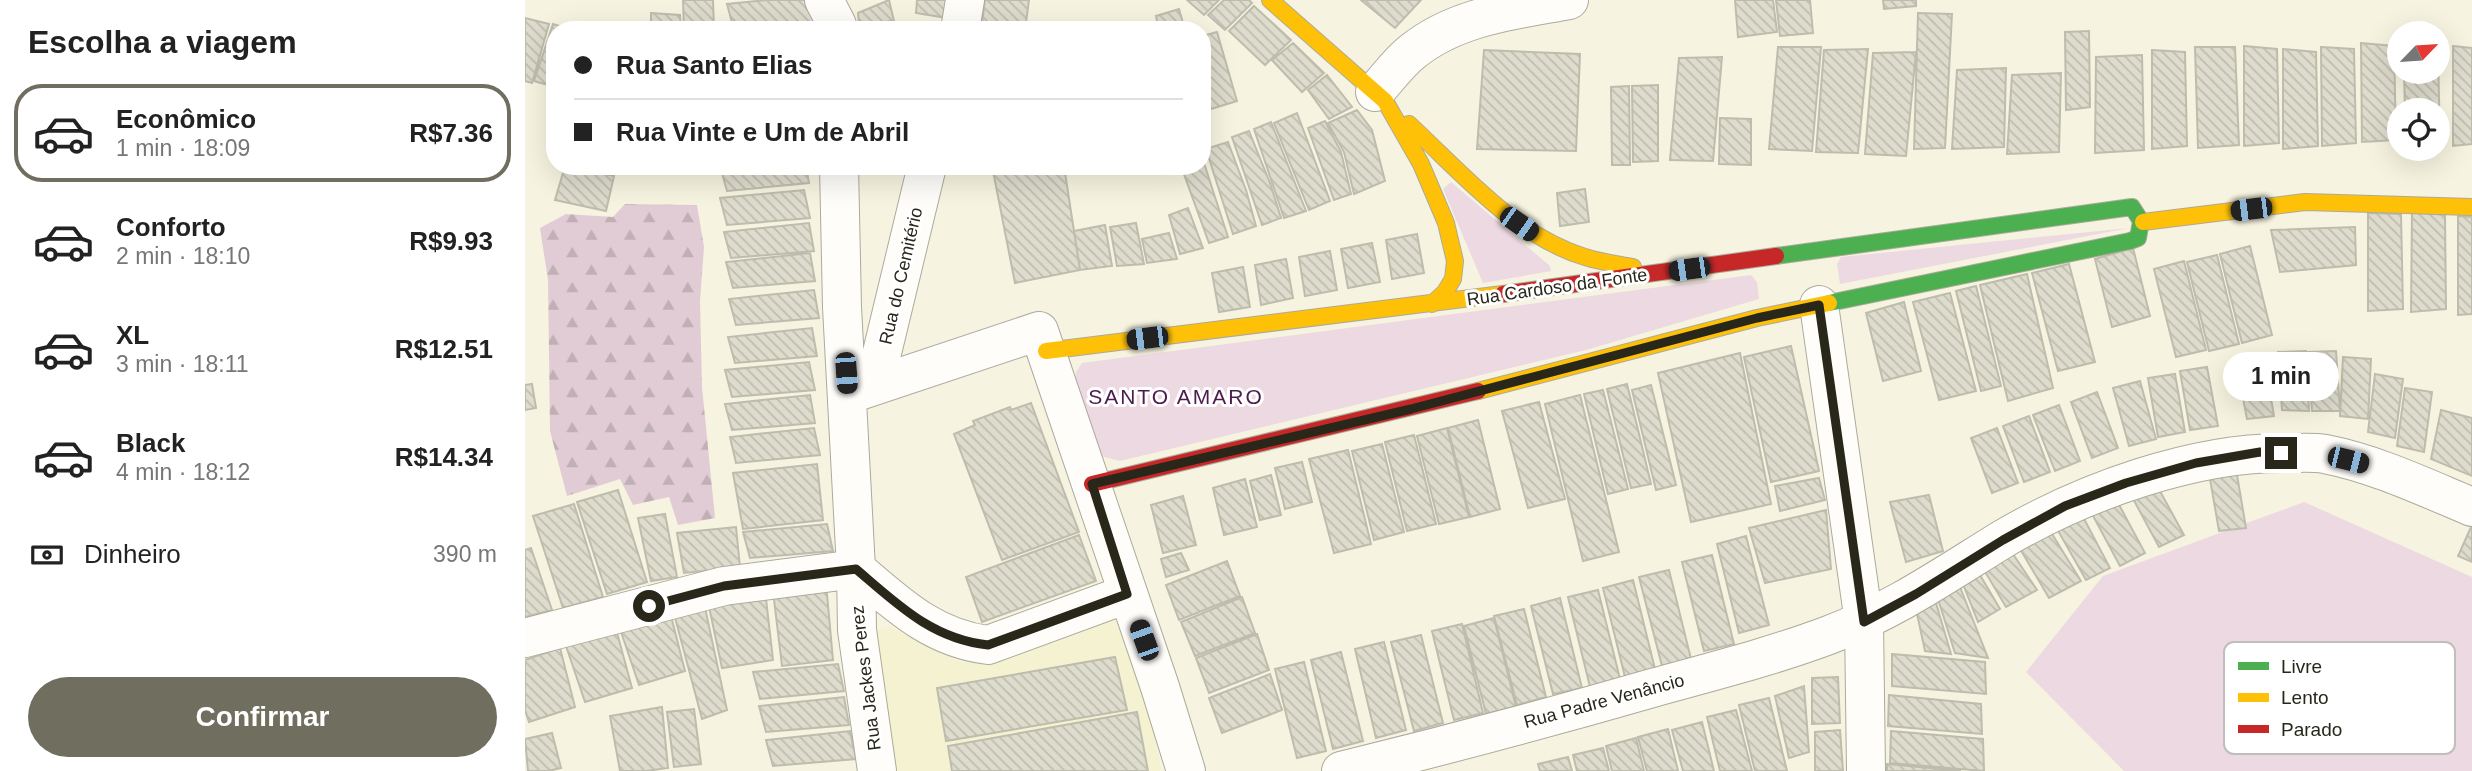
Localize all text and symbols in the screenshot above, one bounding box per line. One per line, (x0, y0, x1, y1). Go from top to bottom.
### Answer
north arrow (2387, 21, 2450, 84)
map controls (2387, 21, 2450, 161)
text: Escolha a viagem (28, 24, 297, 60)
text: Rua Santo Elias (616, 50, 813, 80)
button: locate (2387, 98, 2450, 161)
icon: car (32, 102, 95, 165)
text: Econômico (116, 104, 256, 134)
text: Rua Vinte e Um de Abril (616, 117, 909, 147)
text: R$7.36 (409, 118, 493, 148)
text: 1 min · 18:09 (116, 135, 250, 161)
car (2229, 196, 2274, 222)
car (1496, 203, 1543, 245)
street label: Rua do Cemitério (876, 206, 926, 346)
icon: car (32, 210, 95, 273)
text: Conforto (116, 212, 226, 242)
text: R$9.93 (409, 226, 493, 256)
text: 2 min · 18:10 (116, 243, 250, 269)
car (1667, 256, 1712, 282)
street label: Rua Cardoso da Fonte (1465, 264, 1649, 310)
icon: car (32, 318, 95, 381)
text: XL (116, 320, 149, 350)
car (1125, 325, 1170, 351)
text: R$12.51 (395, 334, 493, 364)
text: 3 min · 18:11 (116, 351, 249, 377)
car (835, 351, 858, 395)
callout: 1 min (2223, 351, 2339, 400)
text: 1 min (2251, 363, 2311, 389)
district label: SANTO AMARO (1088, 385, 1264, 408)
icon: car (32, 426, 95, 489)
text: Black (116, 428, 185, 458)
route end (2265, 437, 2297, 469)
text: R$14.34 (395, 442, 493, 472)
car (2326, 445, 2371, 475)
text: 4 min · 18:12 (116, 459, 250, 485)
icon: cash (28, 536, 66, 574)
text: Dinheiro (84, 539, 181, 569)
text: 390 m (433, 541, 497, 567)
route start (633, 590, 665, 622)
street label: Rua Jackes Perez (847, 604, 885, 752)
car (1127, 617, 1162, 663)
legend (2224, 642, 2455, 754)
text: Livre (2281, 656, 2322, 677)
street label: Rua Padre Venâncio (1522, 670, 1686, 732)
button: Confirmar (28, 677, 497, 757)
text: Lento (2281, 687, 2329, 708)
text: Parado (2281, 719, 2342, 740)

